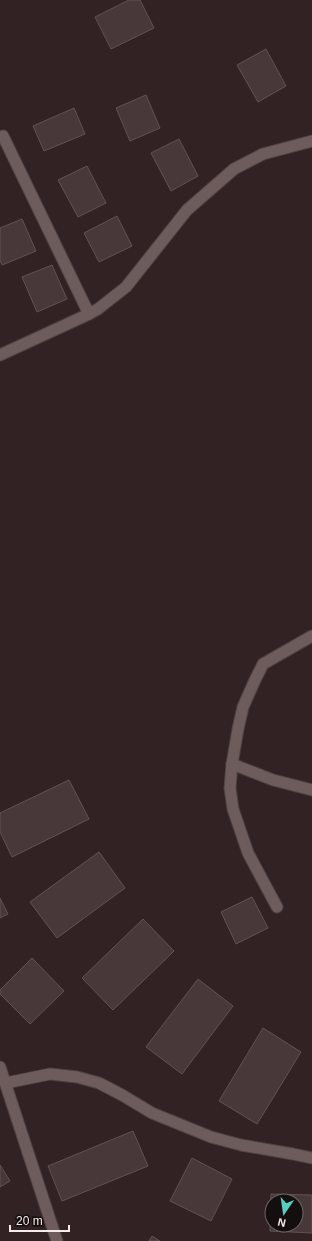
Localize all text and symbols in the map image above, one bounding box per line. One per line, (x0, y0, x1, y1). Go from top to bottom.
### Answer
north arrow (264, 1193, 304, 1233)
scale bar (10, 1207, 69, 1233)
text: 20 m (16, 1214, 43, 1228)
text: N (276, 1216, 287, 1229)

